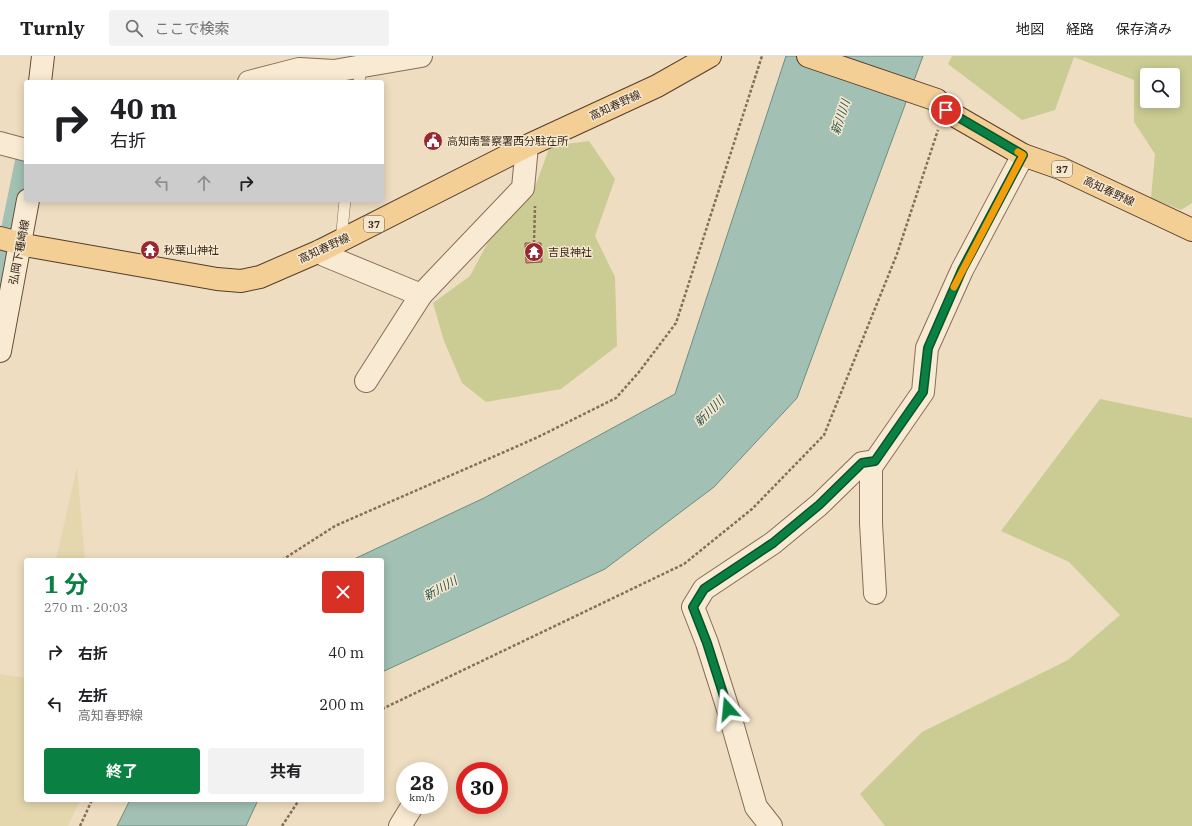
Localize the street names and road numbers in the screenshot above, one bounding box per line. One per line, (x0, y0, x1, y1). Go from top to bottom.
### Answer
street label: 高知春野線 (587, 87, 643, 123)
road number: 37 (1052, 161, 1072, 177)
street label: 高知春野線 (1081, 173, 1137, 209)
road number: 37 (364, 216, 384, 232)
street label: 弘岡下種崎線 (6, 218, 32, 286)
street label: 高知春野線 (296, 230, 352, 266)

